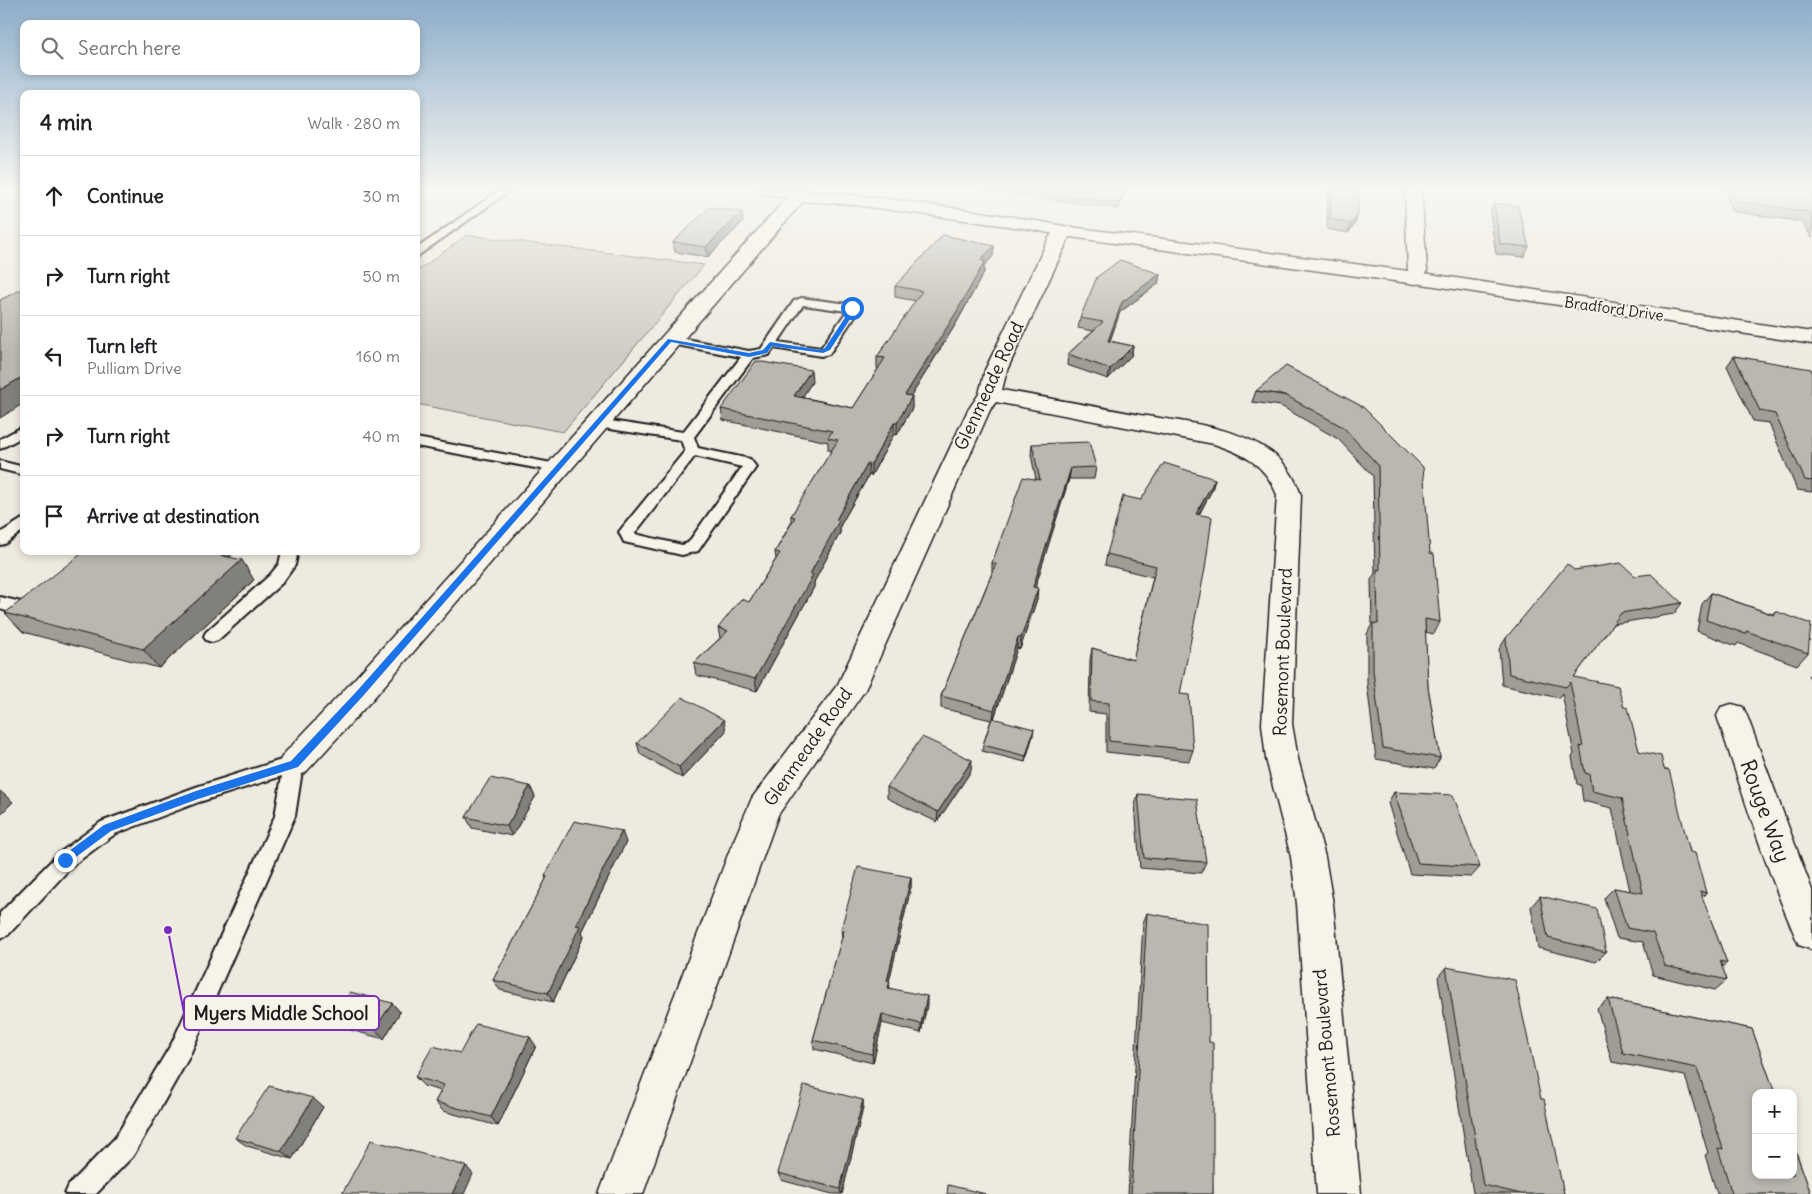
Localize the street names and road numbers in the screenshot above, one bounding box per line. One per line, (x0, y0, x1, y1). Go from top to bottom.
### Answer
street label: Bradford Drive (1563, 292, 1665, 325)
street label: Glenmeade Road (949, 317, 1029, 454)
street label: Rosemont Boulevard (1268, 567, 1297, 737)
street label: Glenmeade Road (758, 683, 857, 810)
street label: Rouge Way (1734, 756, 1797, 866)
street label: Rosemont Boulevard (1308, 968, 1345, 1138)

